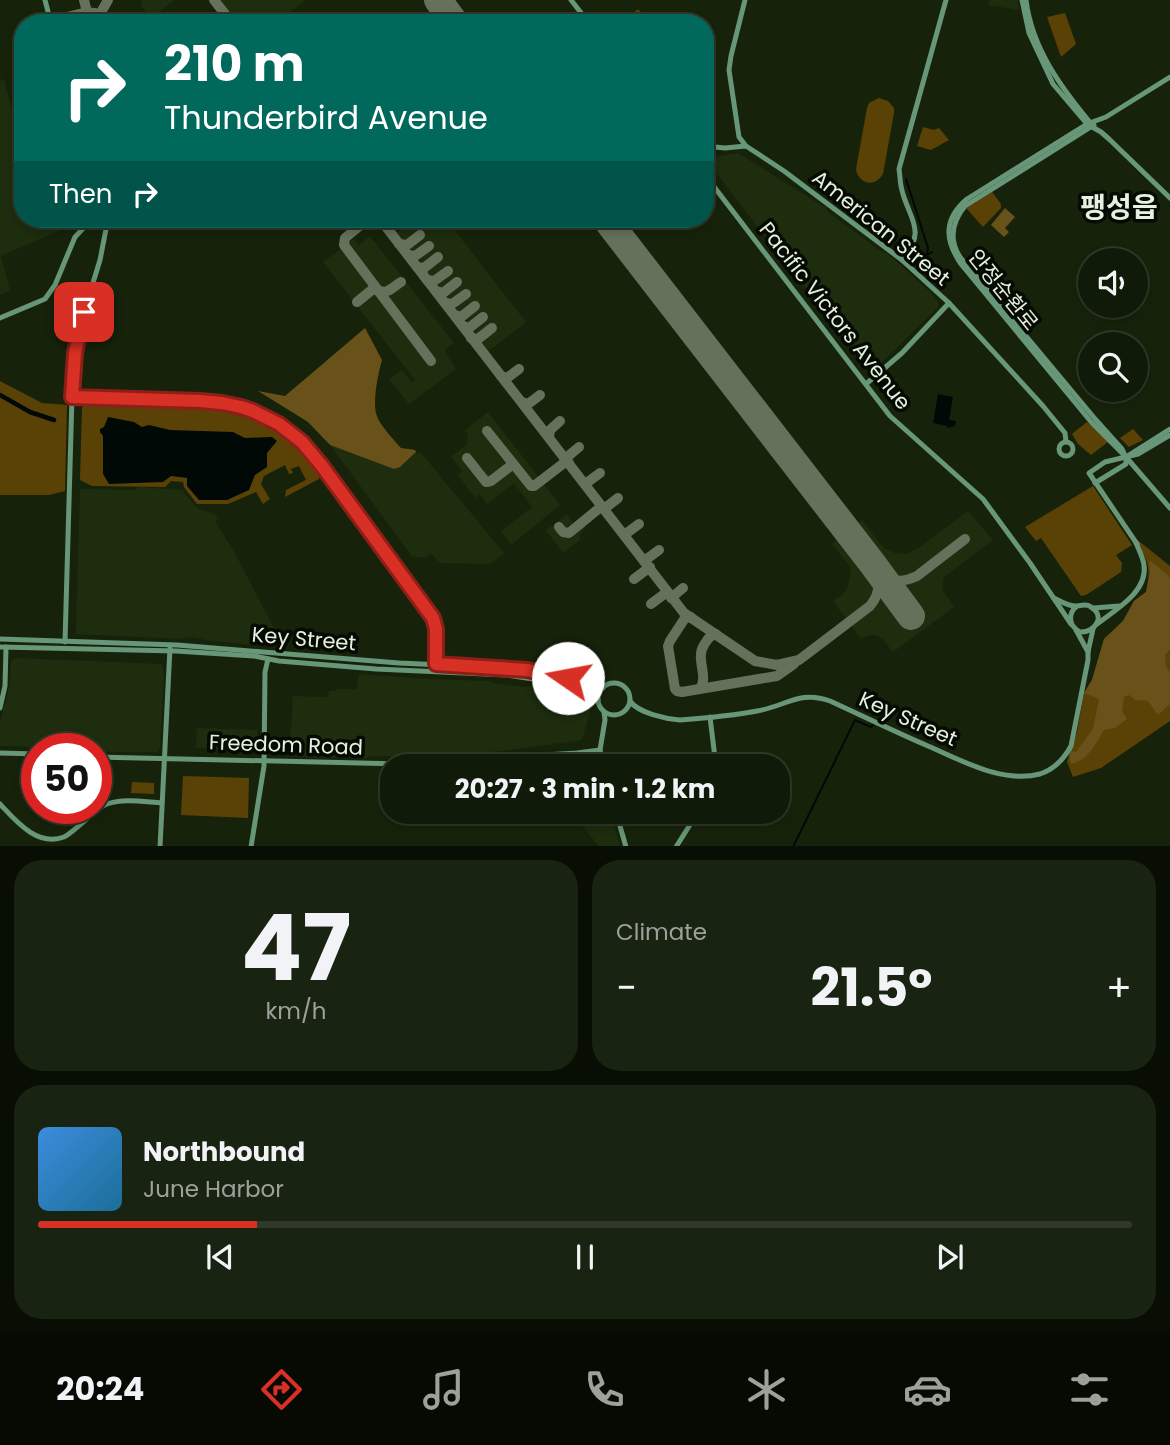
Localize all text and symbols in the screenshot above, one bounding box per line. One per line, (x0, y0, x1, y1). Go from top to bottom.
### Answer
text: 210 m (164, 30, 305, 98)
icon: right (49, 42, 140, 133)
text: Thunderbird Avenue (164, 95, 488, 140)
street label: American Street (806, 163, 956, 292)
icon: right (126, 175, 164, 213)
text: Then (49, 176, 112, 212)
district label: 팽성읍 (1080, 188, 1158, 227)
street label: Pacific Victors Avenue (753, 216, 918, 416)
street label: 안정순환로 (962, 243, 1045, 336)
map controls (1078, 248, 1148, 402)
button: sound (1078, 248, 1148, 318)
pin (54, 282, 114, 342)
icon: arrive (65, 293, 103, 331)
button: search (1078, 332, 1148, 402)
street label: Key Street (251, 620, 357, 658)
position arrow (531, 641, 605, 715)
street label: Key Street (855, 684, 962, 753)
street label: Freedom Road (209, 727, 363, 762)
speed limit sign: 50 (21, 733, 112, 824)
text: 20:27 · 3 min · 1.2 km (455, 771, 715, 807)
text: 47 (241, 884, 351, 1012)
text: Climate (616, 916, 707, 948)
text: 21.5° (811, 951, 932, 1024)
text: − (616, 961, 637, 1014)
text: + (1106, 961, 1132, 1014)
text: km/h (265, 995, 327, 1027)
text: Northbound (143, 1134, 305, 1170)
text: June Harbor (143, 1173, 284, 1205)
icon: previous (201, 1238, 239, 1276)
icon: pause (566, 1238, 604, 1276)
icon: next (931, 1238, 969, 1276)
icon: directions (257, 1365, 306, 1414)
icon: music (419, 1365, 468, 1414)
icon: phone (580, 1365, 629, 1414)
icon: climate (742, 1365, 791, 1414)
icon: car (903, 1365, 952, 1414)
icon: filters (1065, 1365, 1114, 1414)
text: 20:24 (56, 1366, 144, 1411)

